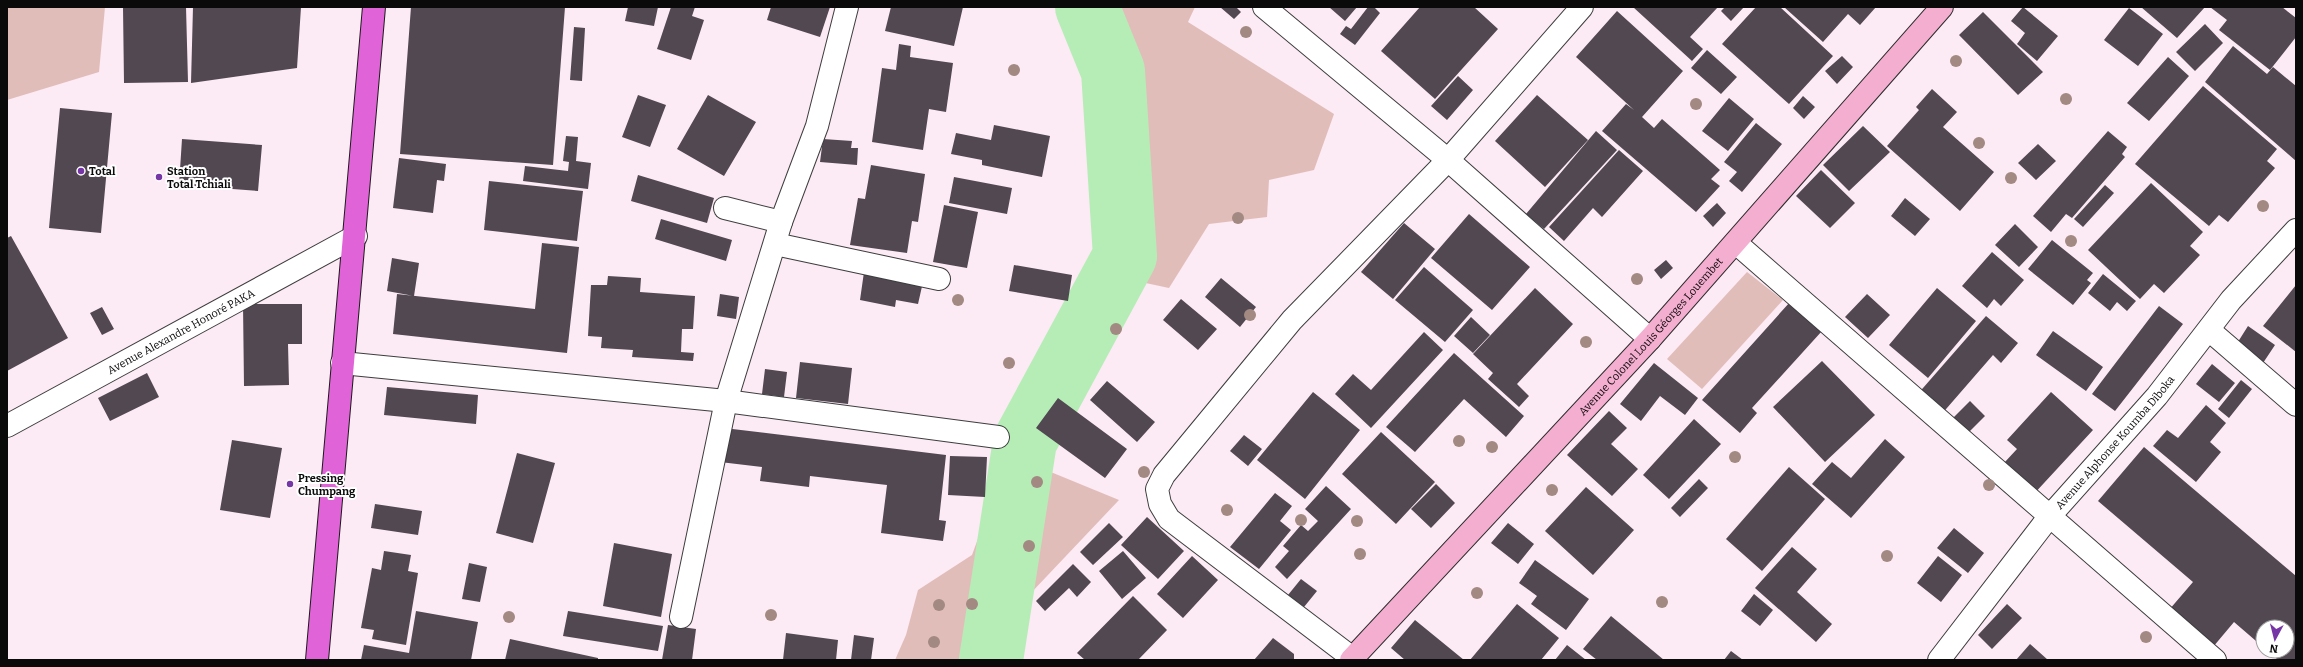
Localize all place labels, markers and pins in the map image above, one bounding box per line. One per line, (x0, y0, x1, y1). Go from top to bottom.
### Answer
place label: Total (89, 165, 116, 178)
place label: Station Total Tchiali (167, 165, 231, 191)
marker: Total (76, 166, 86, 176)
marker: Station Total Tchiali (154, 172, 164, 182)
place label: Pressing Chumpang (298, 472, 356, 498)
marker: Pressing Chumpang (285, 479, 295, 489)

